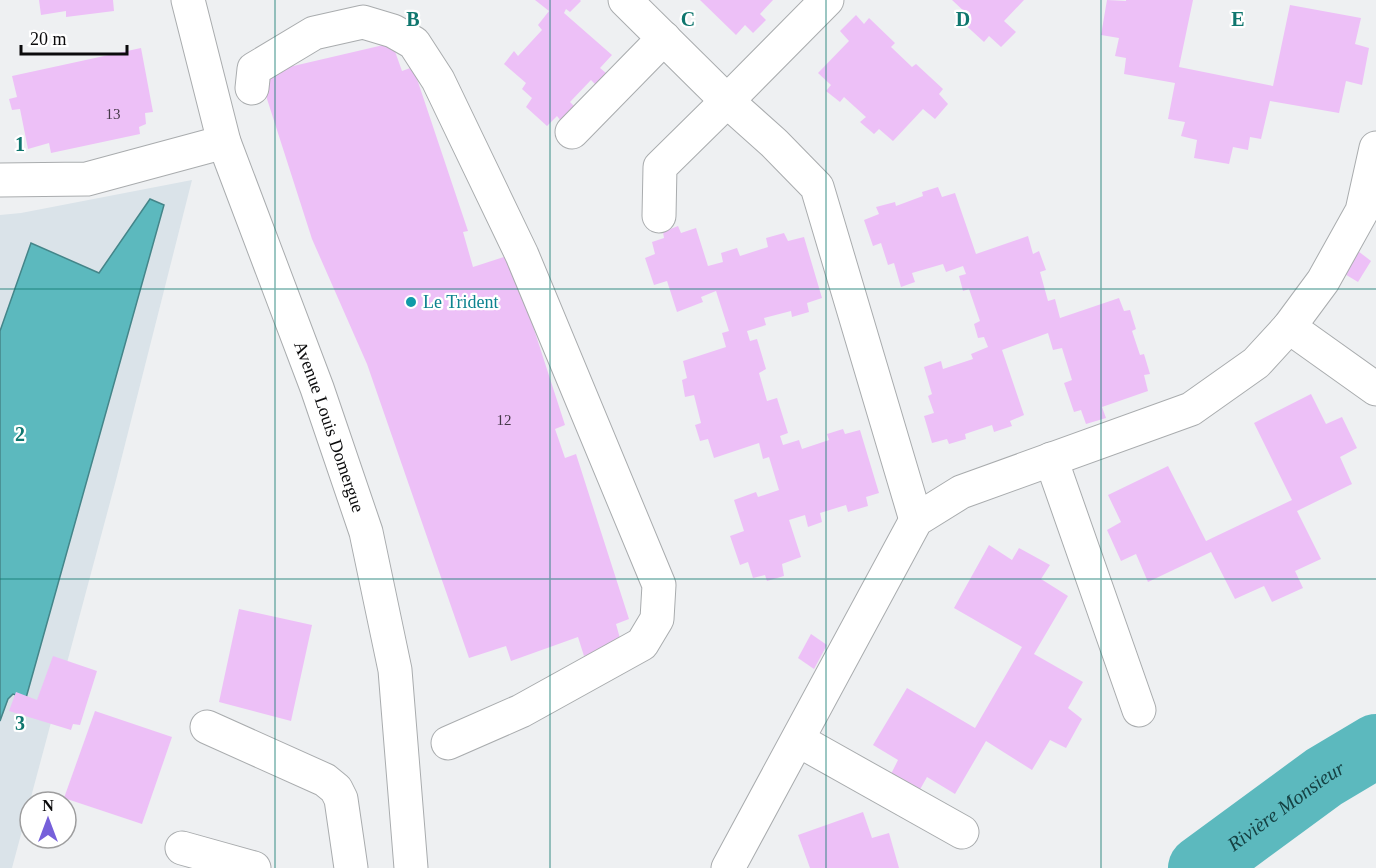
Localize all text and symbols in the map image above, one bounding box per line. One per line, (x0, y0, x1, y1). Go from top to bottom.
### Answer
text: B (406, 8, 420, 30)
text: C (681, 8, 695, 30)
text: D (956, 8, 970, 30)
text: E (1231, 8, 1245, 30)
scale bar (21, 18, 128, 56)
text: 20 m (30, 29, 67, 49)
house number: 13 (106, 106, 121, 122)
text: 1 (15, 133, 25, 155)
place label: Le Trident (423, 292, 499, 312)
marker: Le Trident (404, 295, 418, 309)
street label: Avenue Louis Domergue (290, 338, 369, 515)
house number: 12 (497, 412, 512, 428)
text: 2 (15, 423, 25, 445)
text: 3 (15, 712, 25, 734)
water label: Rivière Monsieur (1222, 756, 1348, 856)
north arrow (18, 790, 78, 850)
text: N (42, 797, 54, 814)

